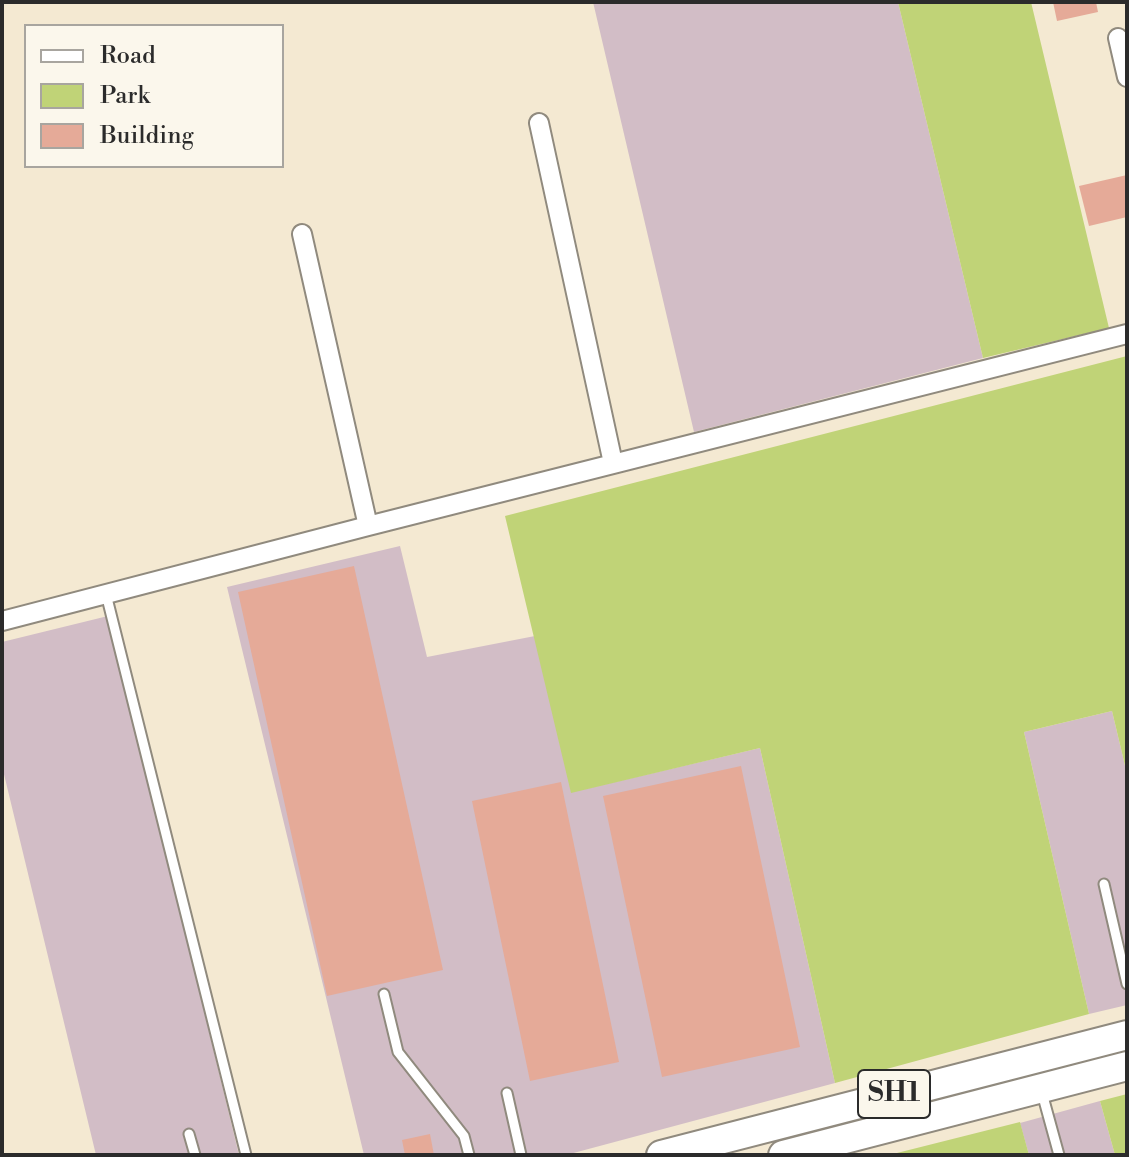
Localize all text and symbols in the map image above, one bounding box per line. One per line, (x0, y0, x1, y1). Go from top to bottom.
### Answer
legend (24, 24, 284, 168)
text: Road (100, 41, 156, 71)
text: Park (100, 81, 150, 111)
text: Building (100, 121, 194, 151)
road number: SH1 (858, 1070, 930, 1118)

